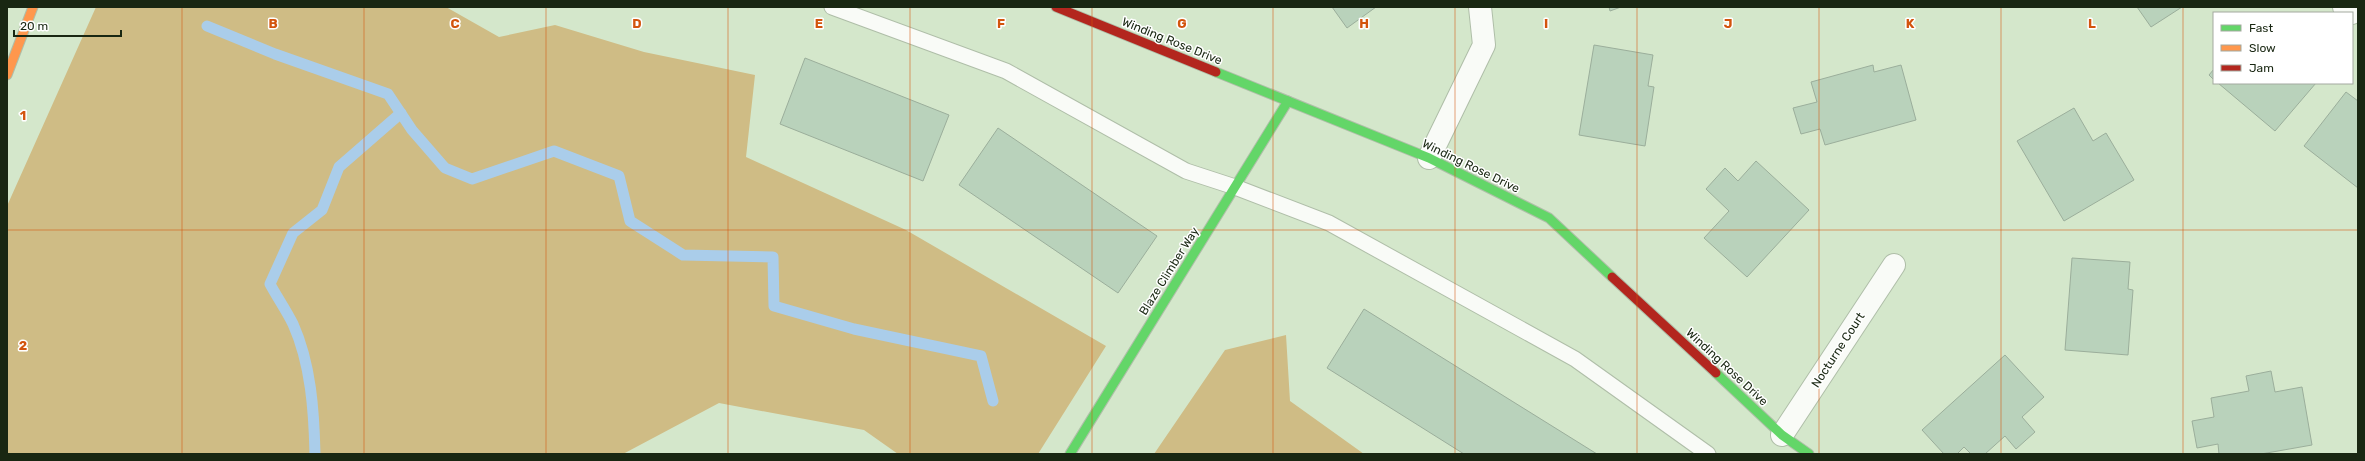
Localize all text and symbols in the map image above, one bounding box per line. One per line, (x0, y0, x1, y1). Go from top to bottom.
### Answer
scale bar (14, 12, 121, 38)
legend (2213, 12, 2353, 84)
street label: Winding Rose Drive (1120, 15, 1224, 68)
text: B (268, 16, 278, 31)
text: C (450, 16, 460, 31)
text: D (632, 16, 642, 31)
text: E (815, 16, 823, 31)
text: F (997, 16, 1005, 31)
text: G (1177, 16, 1187, 31)
text: H (1359, 16, 1369, 31)
text: I (1544, 16, 1548, 31)
text: J (1724, 16, 1732, 31)
text: K (1906, 16, 1915, 31)
text: L (2088, 16, 2096, 31)
text: 20 m (20, 19, 48, 33)
text: Fast (2249, 21, 2273, 35)
text: Slow (2249, 41, 2276, 55)
text: Jam (2249, 61, 2274, 75)
text: 1 (20, 108, 26, 123)
street label: Winding Rose Drive (1420, 136, 1522, 196)
street label: Blaze Climber Way (1136, 224, 1202, 318)
street label: Nocturne Court (1809, 310, 1868, 390)
street label: Winding Rose Drive (1683, 326, 1771, 409)
text: 2 (19, 338, 27, 353)

